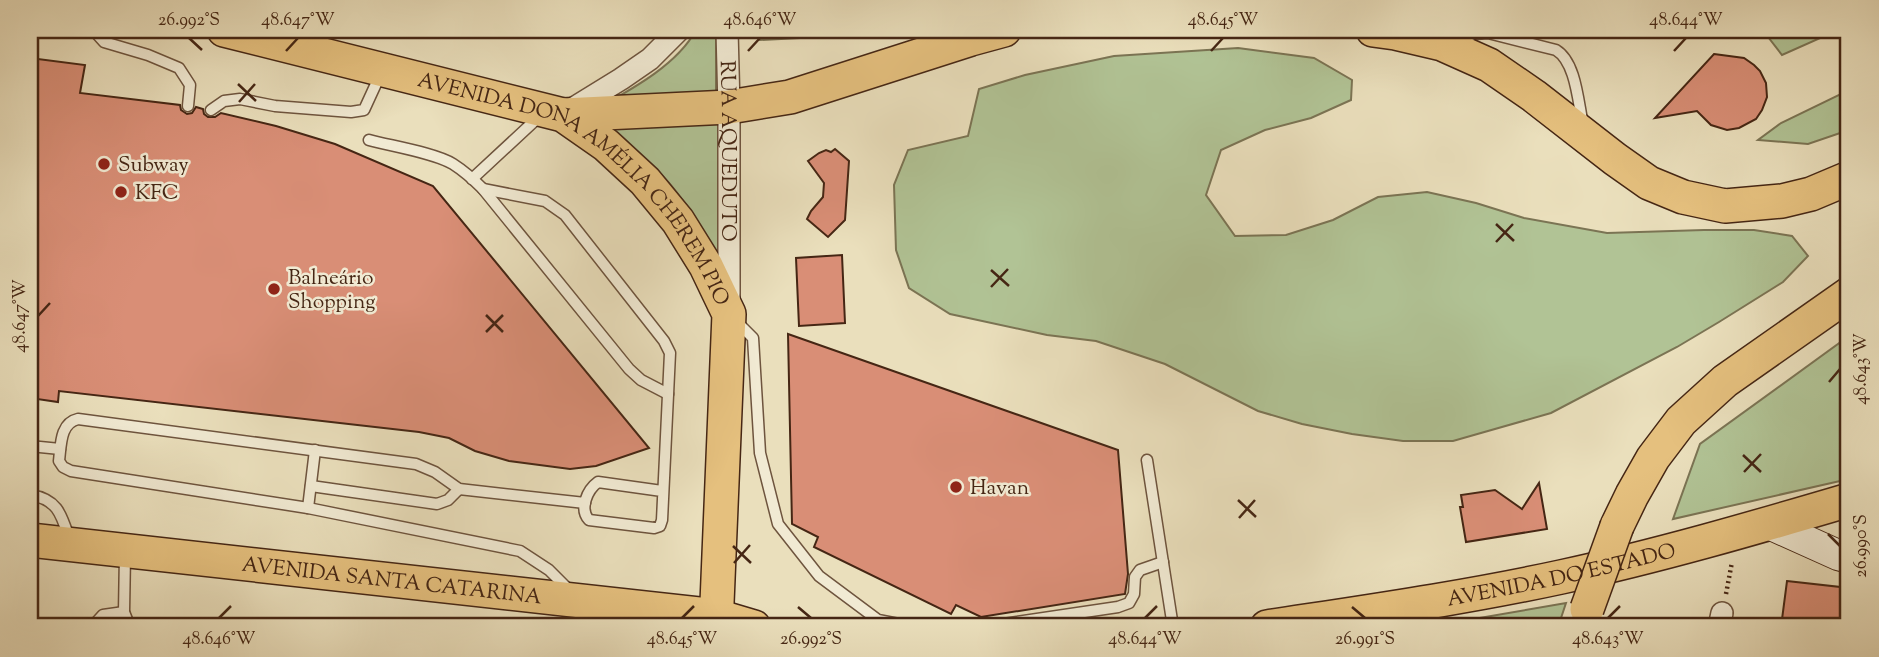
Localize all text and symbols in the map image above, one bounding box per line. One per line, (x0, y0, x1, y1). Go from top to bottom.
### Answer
text: 26.992°S (158, 8, 220, 34)
text: 48.647°W (261, 8, 335, 34)
text: 48.646°W (723, 8, 797, 34)
text: 48.645°W (1188, 8, 1258, 34)
text: 48.644°W (1649, 8, 1723, 34)
street label: RUA AQUEDUTO (711, 60, 742, 242)
street label: AVENIDA DONA AMÉLIA CHEREM PIO (414, 66, 736, 311)
place label: Subway (118, 151, 189, 181)
marker: Subway (96, 156, 112, 172)
place label: KFC (135, 179, 179, 209)
marker: KFC (113, 184, 129, 200)
place label: Balneário Shopping (288, 264, 375, 318)
text: 48.647°W (8, 279, 34, 353)
marker: Balneário Shopping (266, 281, 282, 297)
text: 48.643°W (1849, 333, 1875, 405)
place label: Havan (970, 474, 1029, 504)
marker: Havan (948, 479, 964, 495)
text: 26.990°S (1849, 514, 1875, 578)
street label: AVENIDA DO ESTADO (1445, 537, 1679, 616)
street label: AVENIDA SANTA CATARINA (240, 551, 543, 613)
text: 48.646°W (182, 627, 256, 653)
text: 48.645°W (647, 627, 717, 653)
text: 26.992°S (780, 627, 842, 653)
text: 48.644°W (1108, 627, 1182, 653)
text: 26.991°S (1335, 627, 1395, 653)
text: 48.643°W (1572, 627, 1644, 653)

